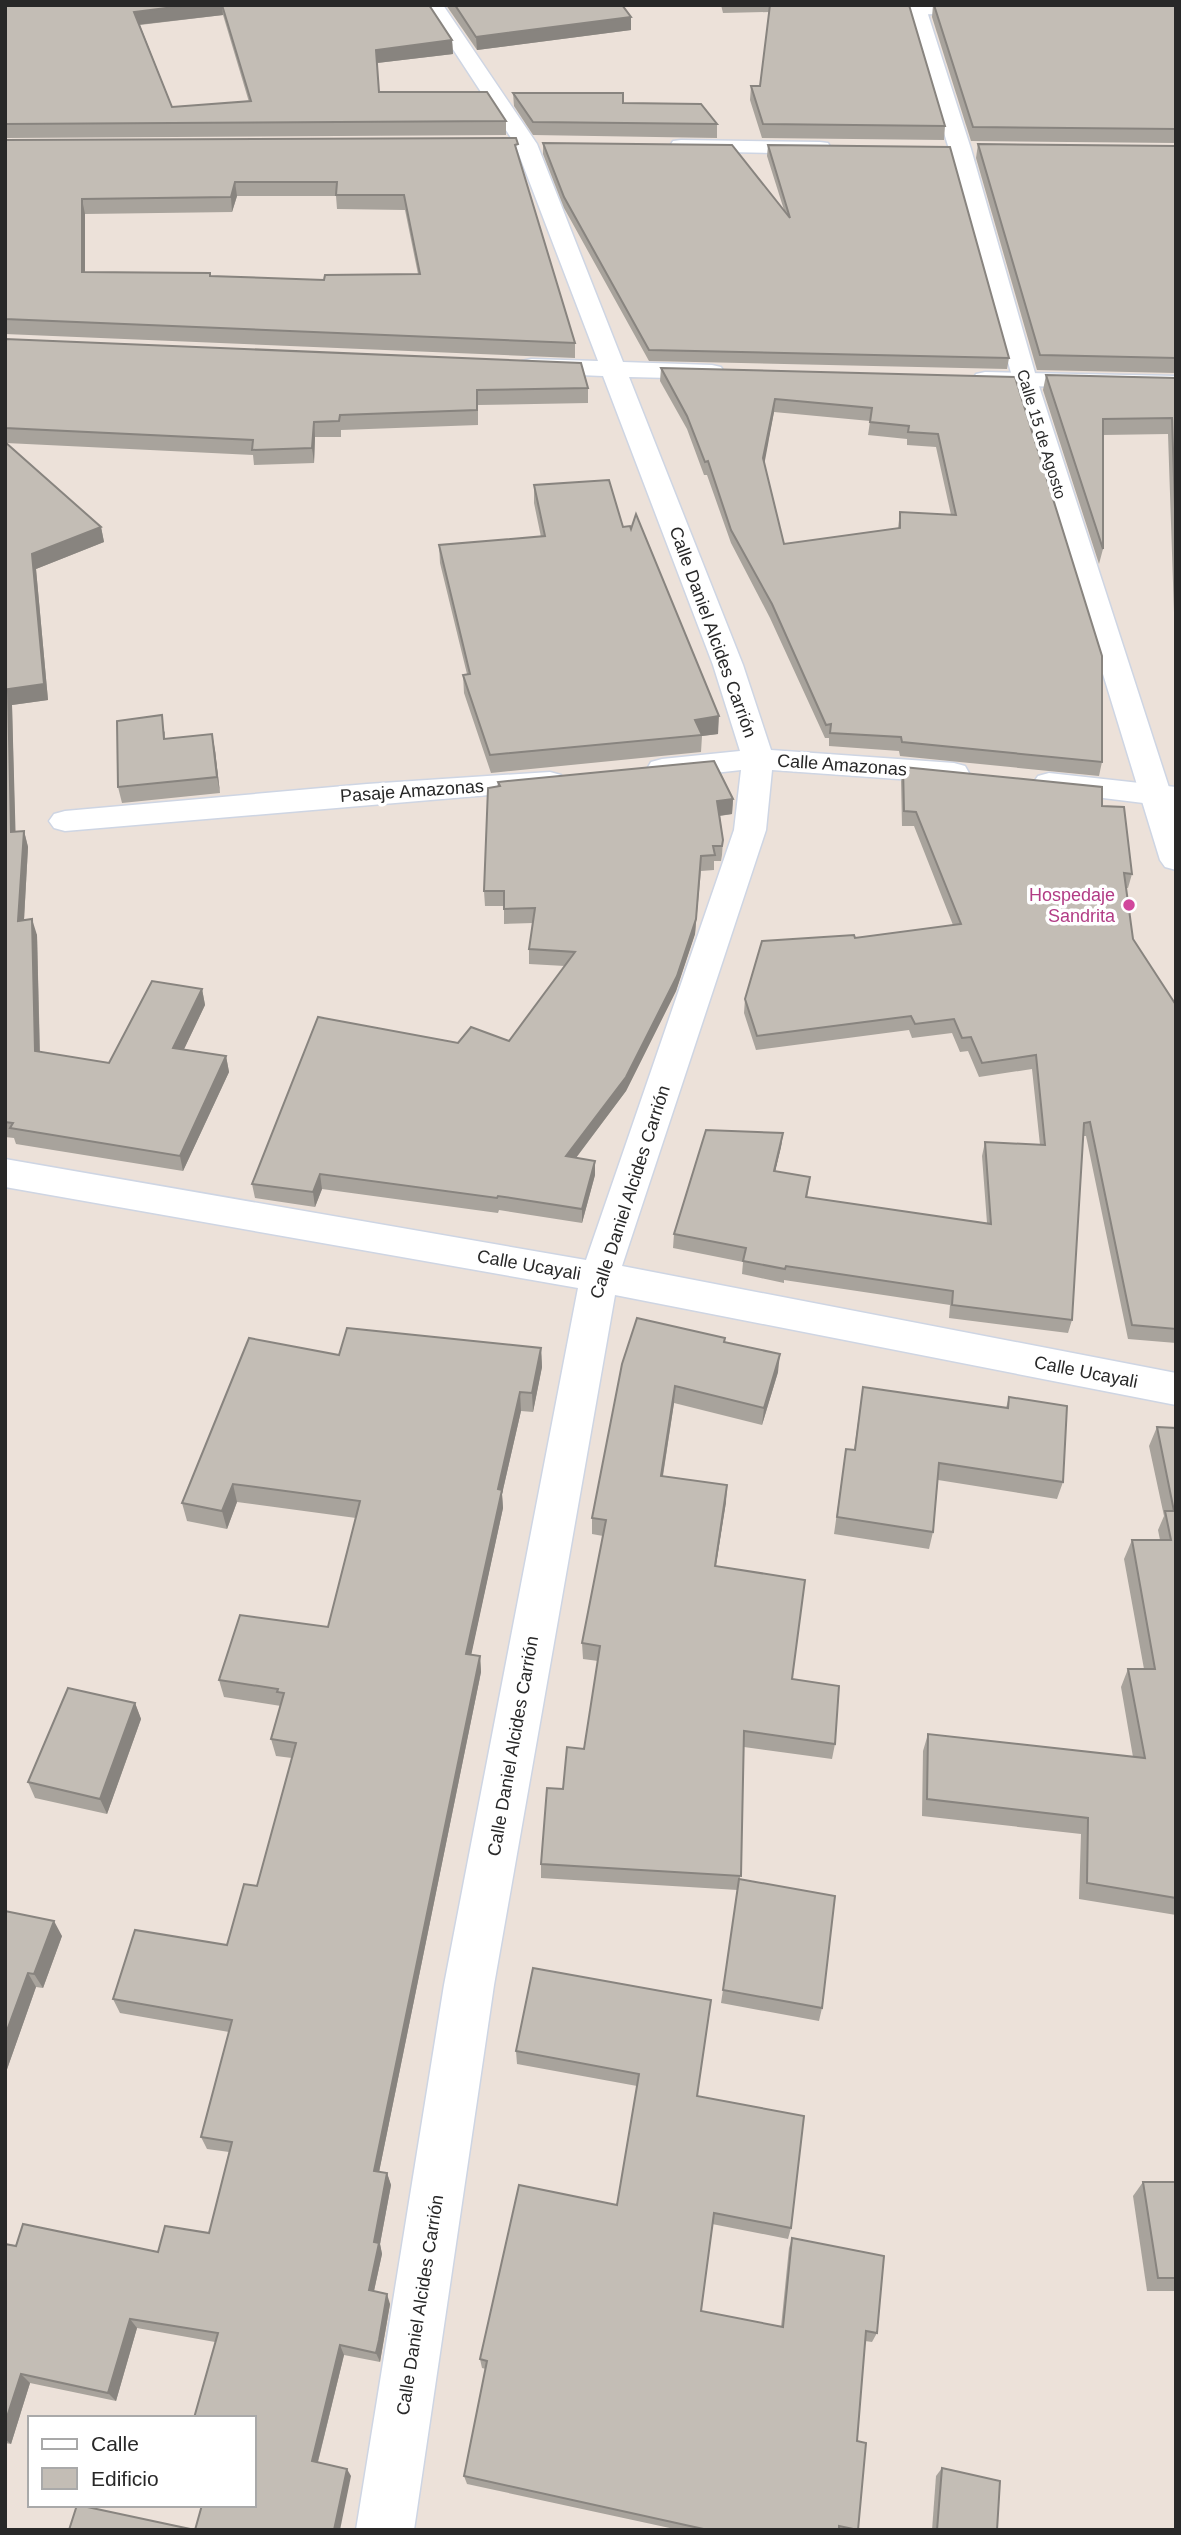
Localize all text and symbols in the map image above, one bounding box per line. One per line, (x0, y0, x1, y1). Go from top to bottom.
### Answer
street label: Calle 15 de Agosto (1014, 367, 1069, 501)
street label: Calle Daniel Alcides Carrión (665, 524, 761, 740)
street label: Calle Amazonas (776, 750, 908, 780)
street label: Pasaje Amazonas (339, 776, 485, 806)
place label: Hospedaje Sandrita (1029, 885, 1116, 926)
marker: Hospedaje Sandrita (1121, 897, 1137, 913)
street label: Calle Daniel Alcides Carrión (586, 1083, 674, 1301)
street label: Calle Ucayali (476, 1246, 582, 1284)
street label: Calle Ucayali (1033, 1352, 1139, 1392)
street label: Calle Daniel Alcides Carrión (484, 1634, 542, 1858)
street label: Calle Daniel Alcides Carrión (393, 2193, 447, 2417)
legend (28, 2416, 256, 2507)
text: Calle (91, 2432, 139, 2455)
text: Edificio (91, 2467, 159, 2490)

